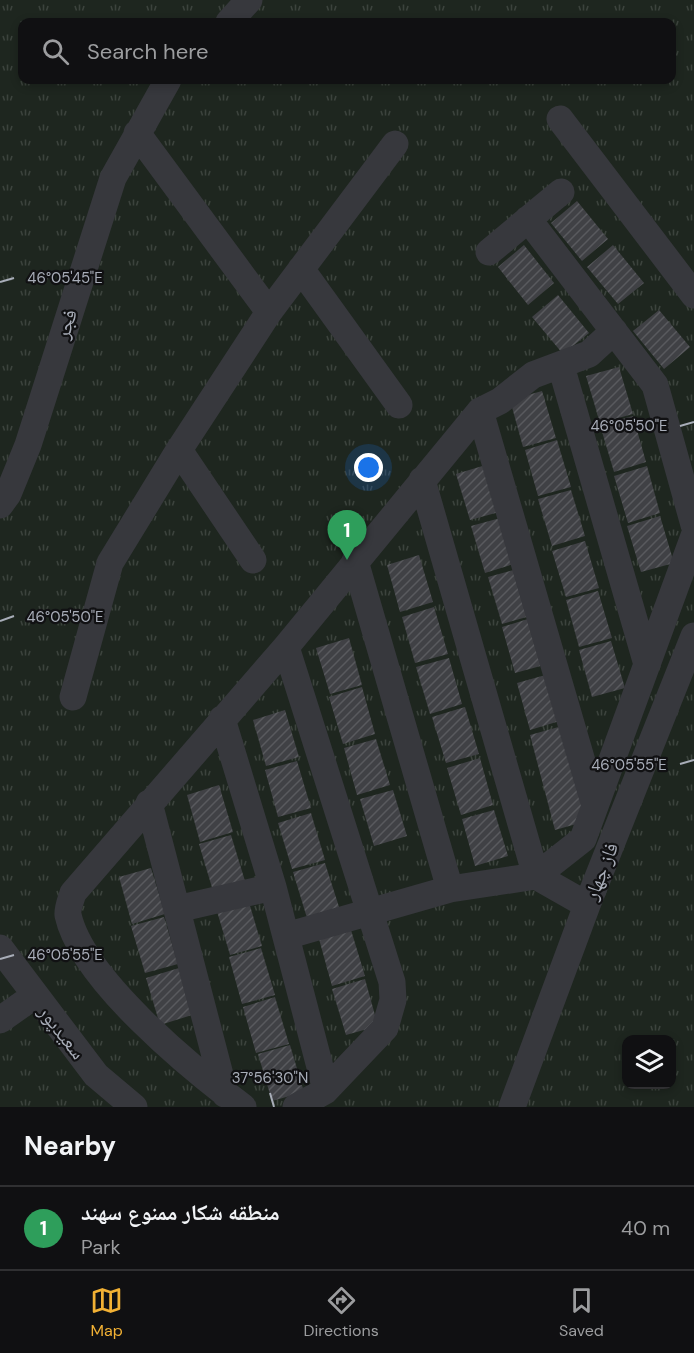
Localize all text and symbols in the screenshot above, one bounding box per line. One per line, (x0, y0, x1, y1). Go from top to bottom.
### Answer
search box (18, 18, 676, 84)
icon: search (39, 35, 72, 68)
text: Search here (87, 37, 208, 66)
text: 46°05'45"E (27, 268, 103, 288)
street label: فجر (49, 306, 83, 343)
text: 46°05'50"E (590, 416, 668, 436)
your location (354, 453, 383, 482)
pin: 1 (328, 510, 366, 560)
text: 46°05'50"E (26, 607, 104, 627)
text: 46°05'55"E (591, 755, 667, 775)
street label: فاز چهار (577, 838, 624, 904)
text: 46°05'55"E (27, 945, 103, 965)
street label: سعیدپور (32, 999, 91, 1064)
map controls (622, 1035, 676, 1089)
button: layers (622, 1035, 676, 1089)
text: 37°56'30"N (232, 1068, 308, 1088)
text: Nearby (24, 1129, 116, 1163)
text: منطقه شکار ممنوع سهند (81, 1198, 280, 1227)
text: 1 (40, 1215, 47, 1241)
text: 40 m (621, 1215, 670, 1241)
text: Park (81, 1234, 121, 1260)
tab: Map (90, 1284, 123, 1341)
tab: Directions (303, 1284, 379, 1341)
tab: Saved (559, 1284, 604, 1341)

